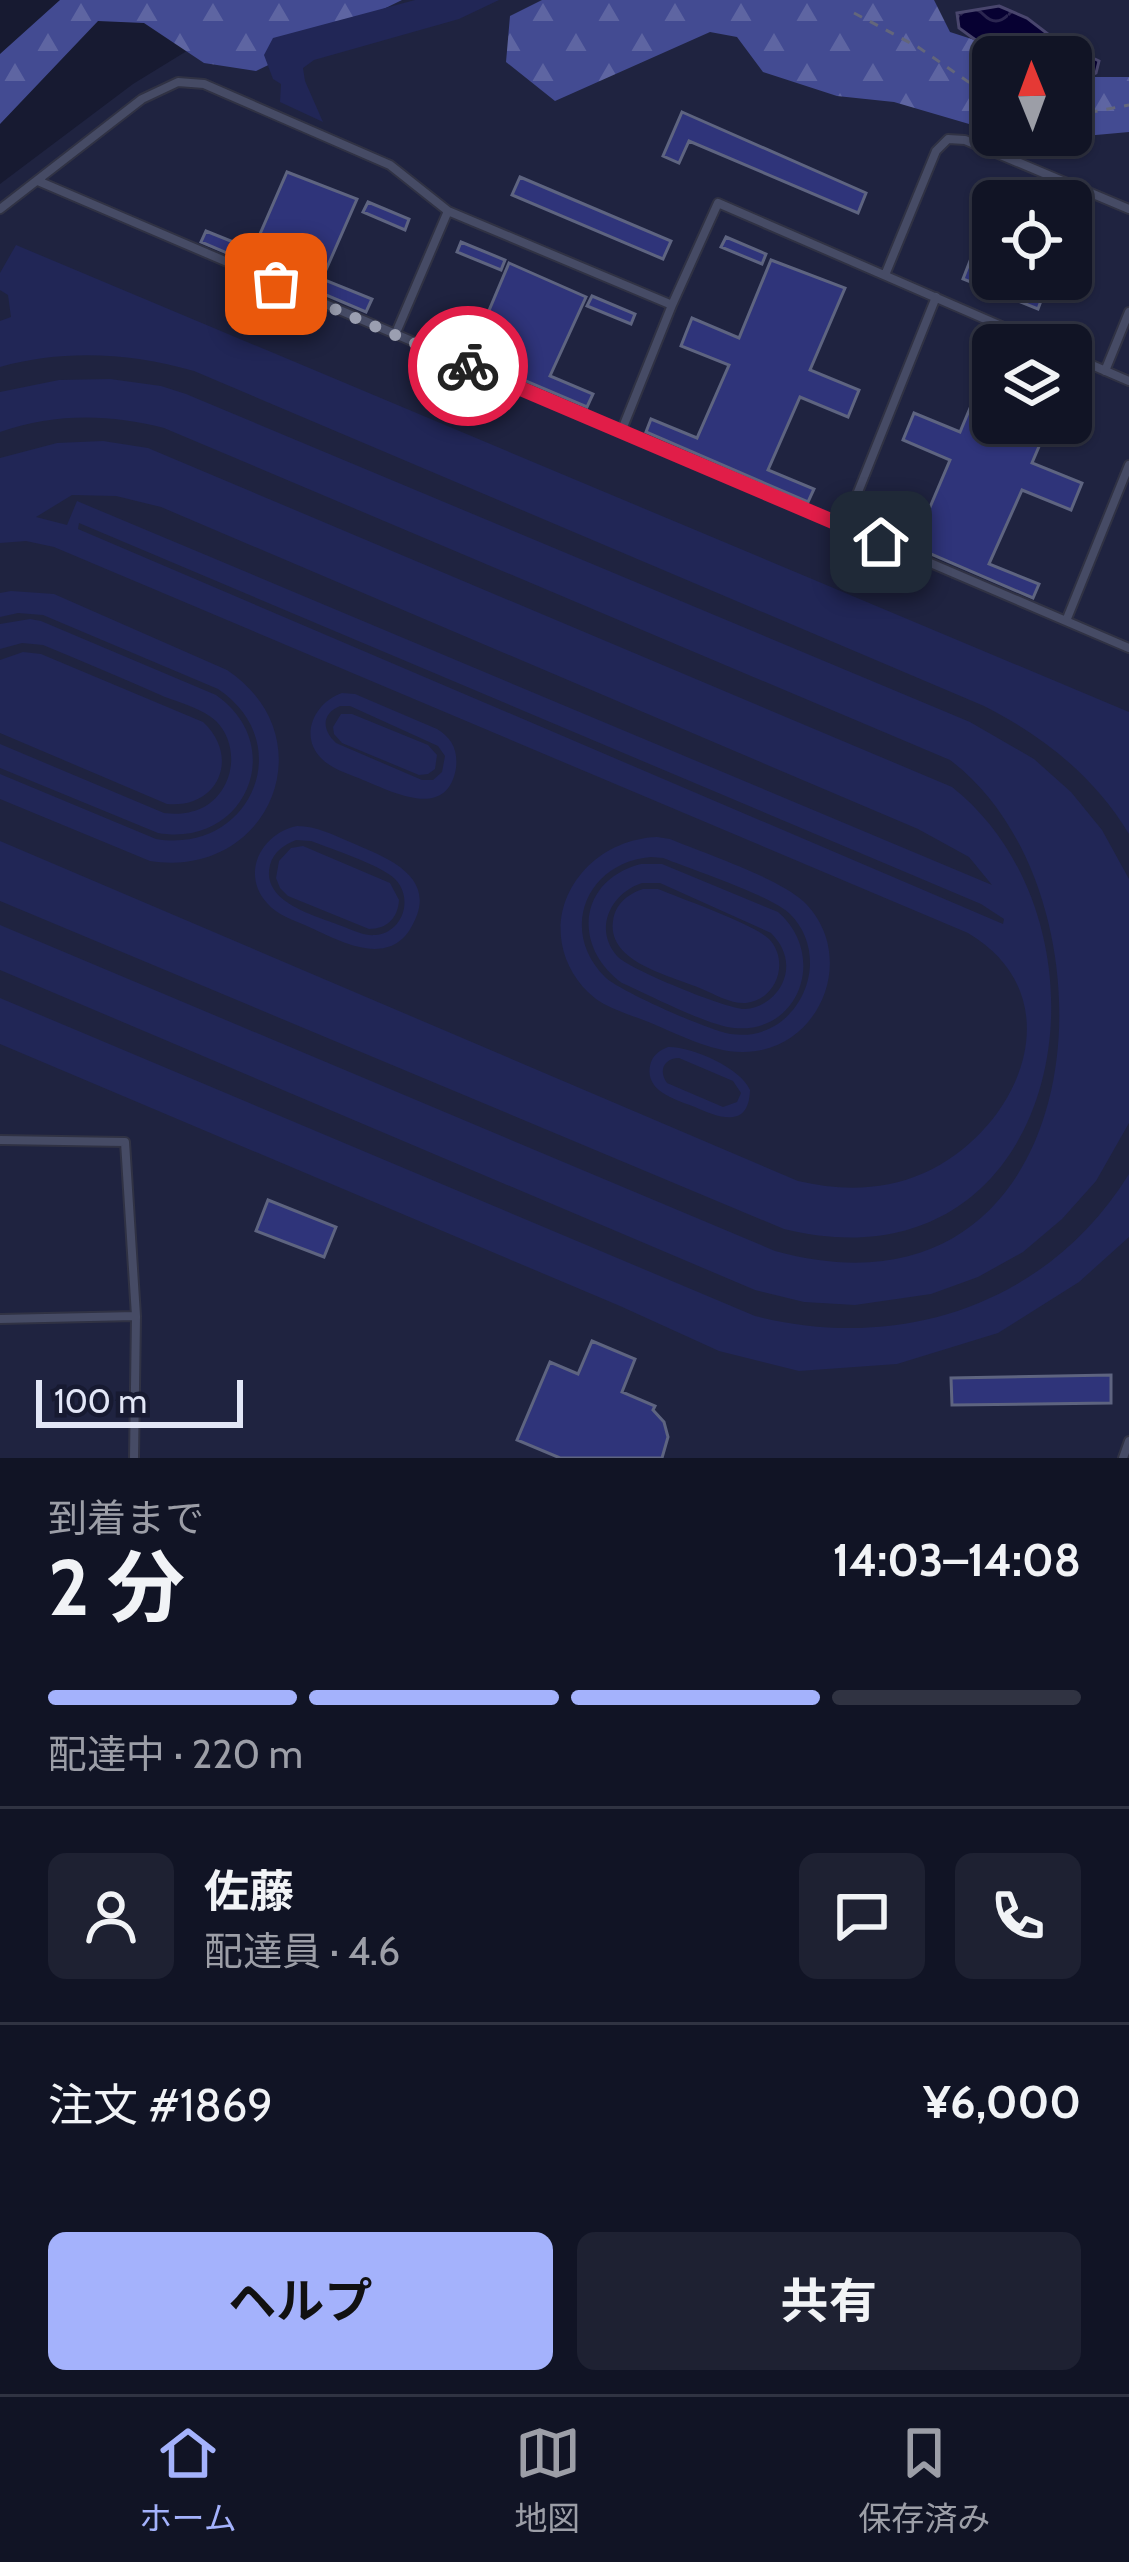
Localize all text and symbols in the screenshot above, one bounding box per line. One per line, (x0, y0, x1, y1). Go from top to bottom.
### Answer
north arrow (972, 36, 1092, 156)
map controls (972, 36, 1092, 444)
button: locate (972, 180, 1092, 300)
pin (225, 233, 327, 335)
icon: bag (243, 251, 309, 317)
courier (408, 306, 528, 426)
button: layers (972, 324, 1092, 444)
icon: bike (435, 333, 501, 399)
pin (830, 491, 932, 593)
icon: home (848, 509, 914, 575)
scale bar (36, 1374, 243, 1427)
text: 100 m (54, 1381, 147, 1421)
text: 到着まで (48, 1494, 204, 1542)
text: 14:03–14:08 (833, 1533, 1081, 1587)
text: 2 分 (48, 1540, 185, 1635)
text: 配達中 · 220 m (48, 1730, 303, 1778)
button: person (48, 1853, 174, 1979)
button: chat (799, 1853, 925, 1979)
button: phone (955, 1853, 1081, 1979)
text: 佐藤 (204, 1864, 294, 1918)
text: 配達員 · 4.6 (204, 1927, 400, 1975)
text: ¥6,000 (923, 2075, 1081, 2129)
text: 注文 #1869 (48, 2078, 273, 2132)
button: ヘルプ (48, 2232, 553, 2370)
button: 共有 (577, 2232, 1081, 2370)
tab: ホーム (139, 2420, 237, 2540)
tab: 地図 (515, 2420, 581, 2540)
tab: 保存済み (858, 2420, 990, 2540)

